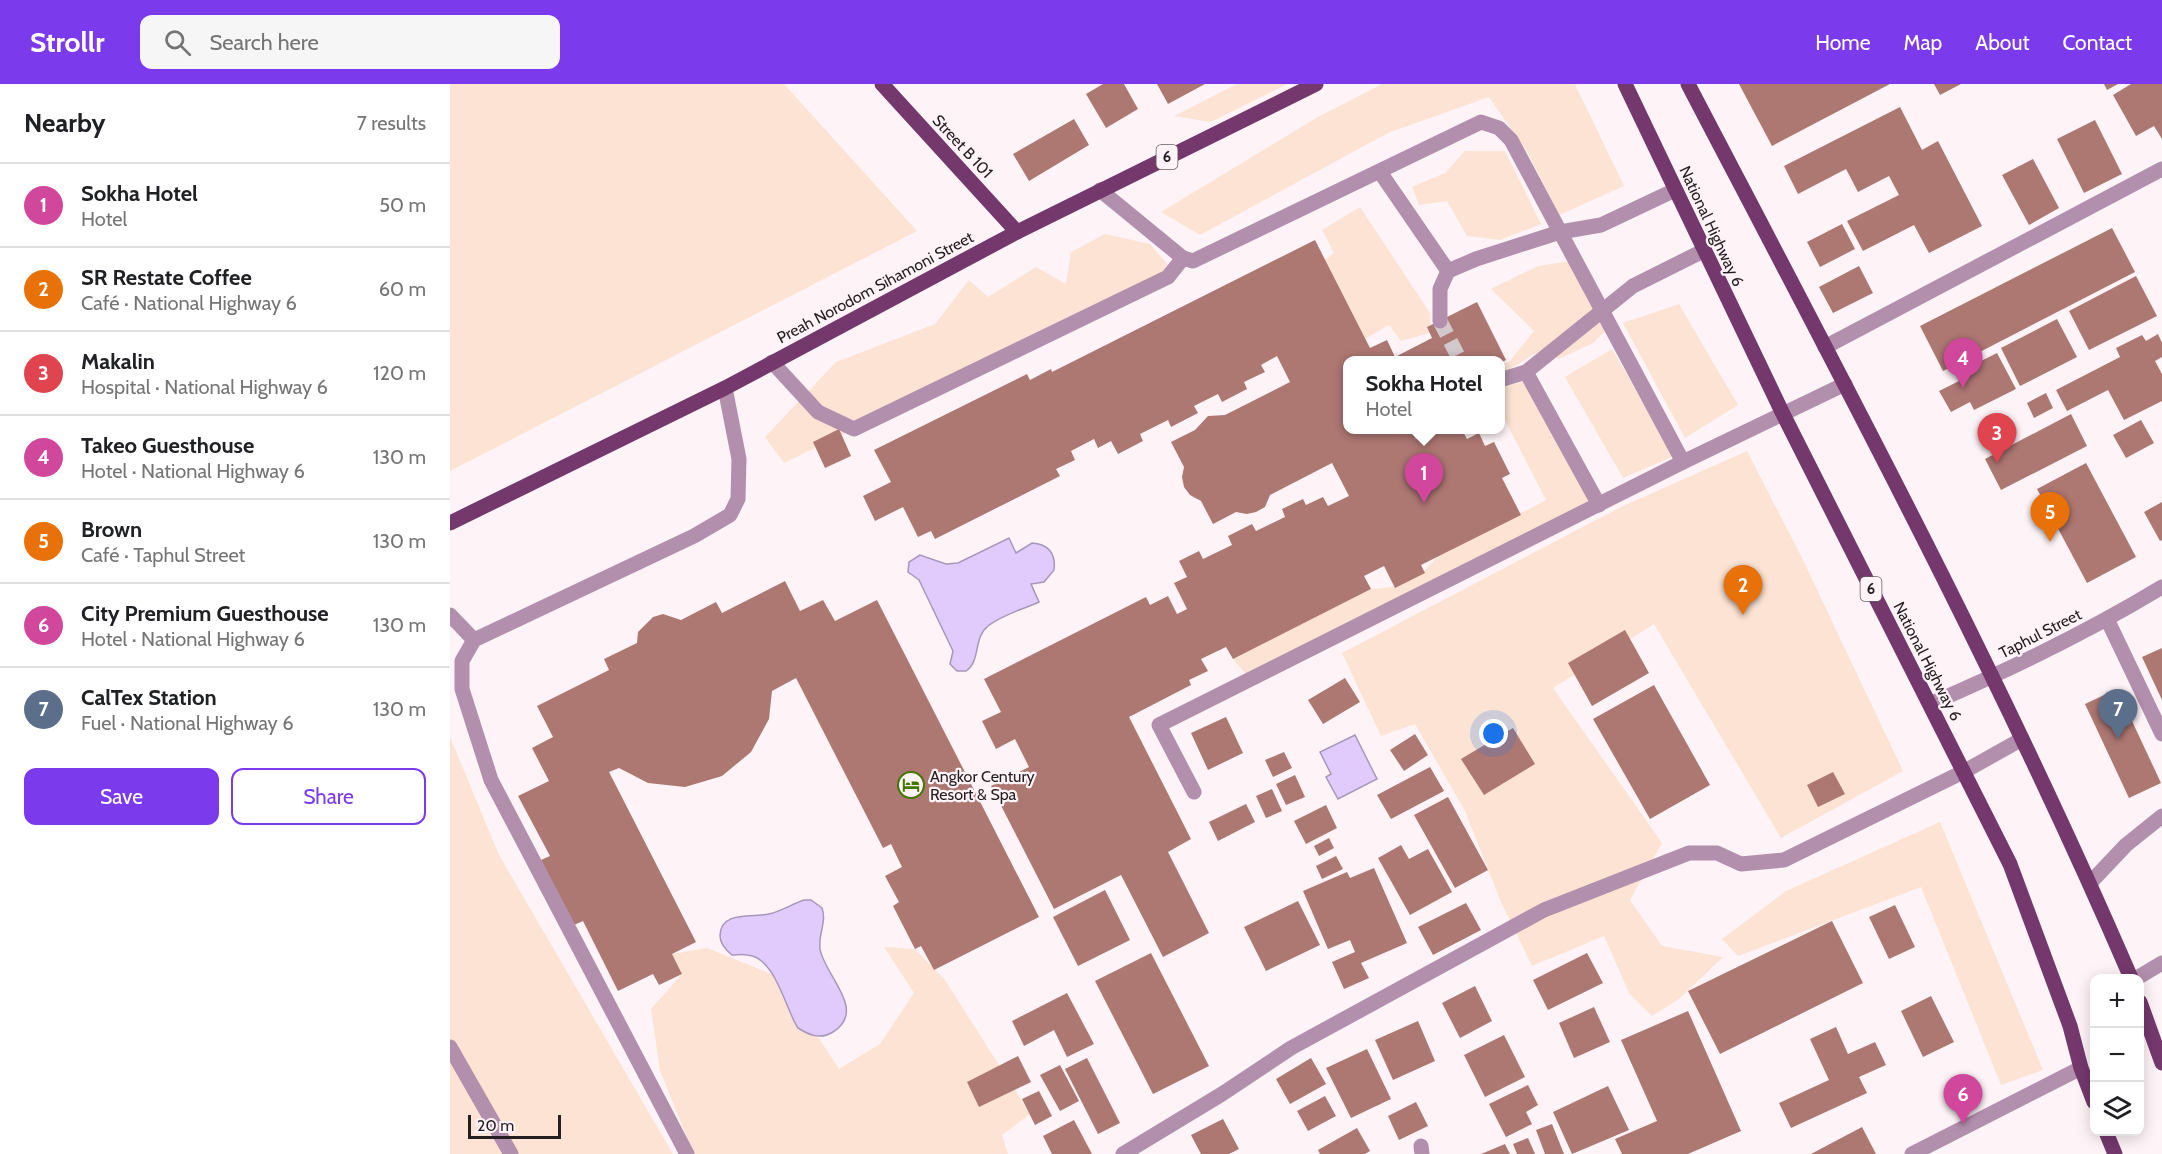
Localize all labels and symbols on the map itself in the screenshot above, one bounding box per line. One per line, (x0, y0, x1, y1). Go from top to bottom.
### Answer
street label: Street B 101 (929, 111, 997, 182)
road number: 6 (1156, 145, 1178, 169)
street label: National Highway 6 (1675, 163, 1748, 290)
street label: Preah Norodom Sihamoni Street (774, 227, 977, 347)
pin: 4 (1944, 338, 1982, 388)
pin: 3 (1978, 414, 2016, 463)
pin: 1 (1404, 454, 1444, 503)
pin: 5 (2030, 492, 2070, 542)
pin: 2 (1724, 566, 1762, 615)
road number: 6 (1860, 577, 1882, 601)
street label: National Highway 6 (1889, 599, 1966, 724)
street label: Taphul Street (1996, 604, 2085, 662)
pin: 7 (2098, 690, 2138, 739)
your location (1479, 719, 1508, 748)
place label: Angkor Century Resort & Spa (930, 767, 1035, 804)
hotel icon: Angkor Century Resort & Spa (896, 770, 926, 800)
pin: 6 (1944, 1074, 1982, 1124)
scale bar (468, 1112, 561, 1140)

